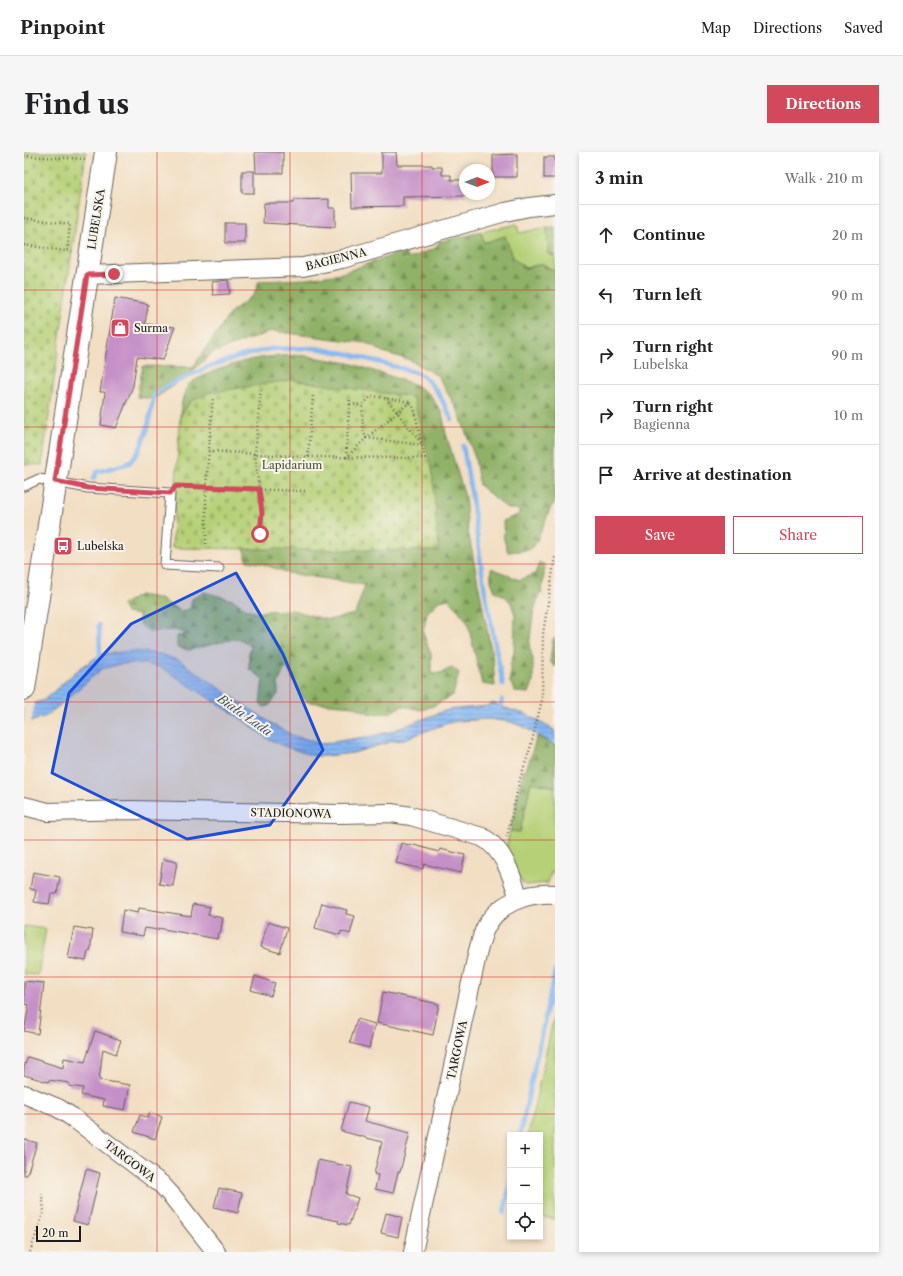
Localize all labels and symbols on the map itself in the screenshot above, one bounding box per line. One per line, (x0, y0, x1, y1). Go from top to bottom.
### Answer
north arrow (459, 164, 495, 200)
street label: LUBELSKA (84, 187, 108, 250)
street label: BAGIENNA (304, 244, 369, 273)
route end (105, 265, 123, 283)
shop icon: Surma (109, 317, 131, 339)
place label: Surma (134, 321, 168, 335)
park label: Lapidarium (262, 458, 323, 472)
route start (251, 525, 269, 543)
bus stop icon: Lubelska (52, 535, 74, 557)
place label: Lubelska (77, 539, 124, 553)
water label: Biała Łada (214, 690, 275, 739)
street label: STADIONOWA (250, 805, 333, 821)
street label: TARGOWA (444, 1018, 470, 1081)
street label: TARGOWA (102, 1137, 159, 1185)
scale bar (36, 1224, 81, 1243)

